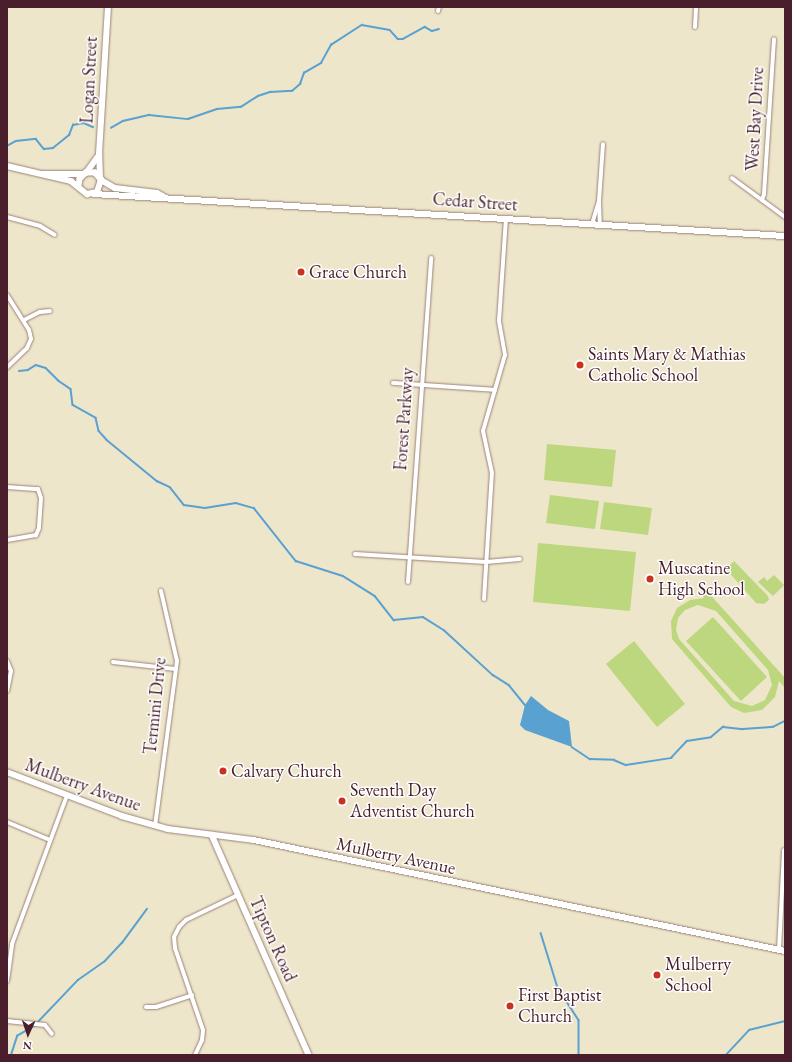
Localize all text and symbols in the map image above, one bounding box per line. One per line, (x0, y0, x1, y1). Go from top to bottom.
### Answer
street label: Logan Street (76, 36, 102, 124)
street label: West Bay Drive (741, 66, 769, 172)
street label: Cedar Street (432, 188, 518, 216)
place label: Grace Church (309, 261, 407, 283)
marker: Grace Church (296, 267, 306, 277)
place label: Saints Mary & Mathias Catholic School (588, 344, 746, 386)
marker: Saints Mary & Mathias Catholic School (575, 360, 585, 370)
street label: Forest Parkway (390, 367, 418, 471)
place label: Muscatine High School (658, 558, 745, 600)
marker: Muscatine High School (645, 574, 655, 584)
street label: Termini Drive (139, 656, 171, 756)
street label: Mulberry Avenue (22, 754, 144, 816)
place label: Calvary Church (231, 760, 342, 782)
marker: Calvary Church (218, 766, 228, 776)
place label: Seventh Day Adventist Church (350, 780, 475, 822)
marker: Seventh Day Adventist Church (337, 796, 347, 806)
street label: Mulberry Avenue (334, 833, 458, 879)
street label: Tipton Road (245, 893, 301, 985)
place label: Mulberry School (665, 954, 731, 996)
marker: Mulberry School (652, 970, 662, 980)
place label: First Baptist Church (518, 985, 601, 1028)
marker: First Baptist Church (505, 1001, 515, 1011)
north arrow (8, 1014, 48, 1054)
text: N (23, 1039, 32, 1053)

